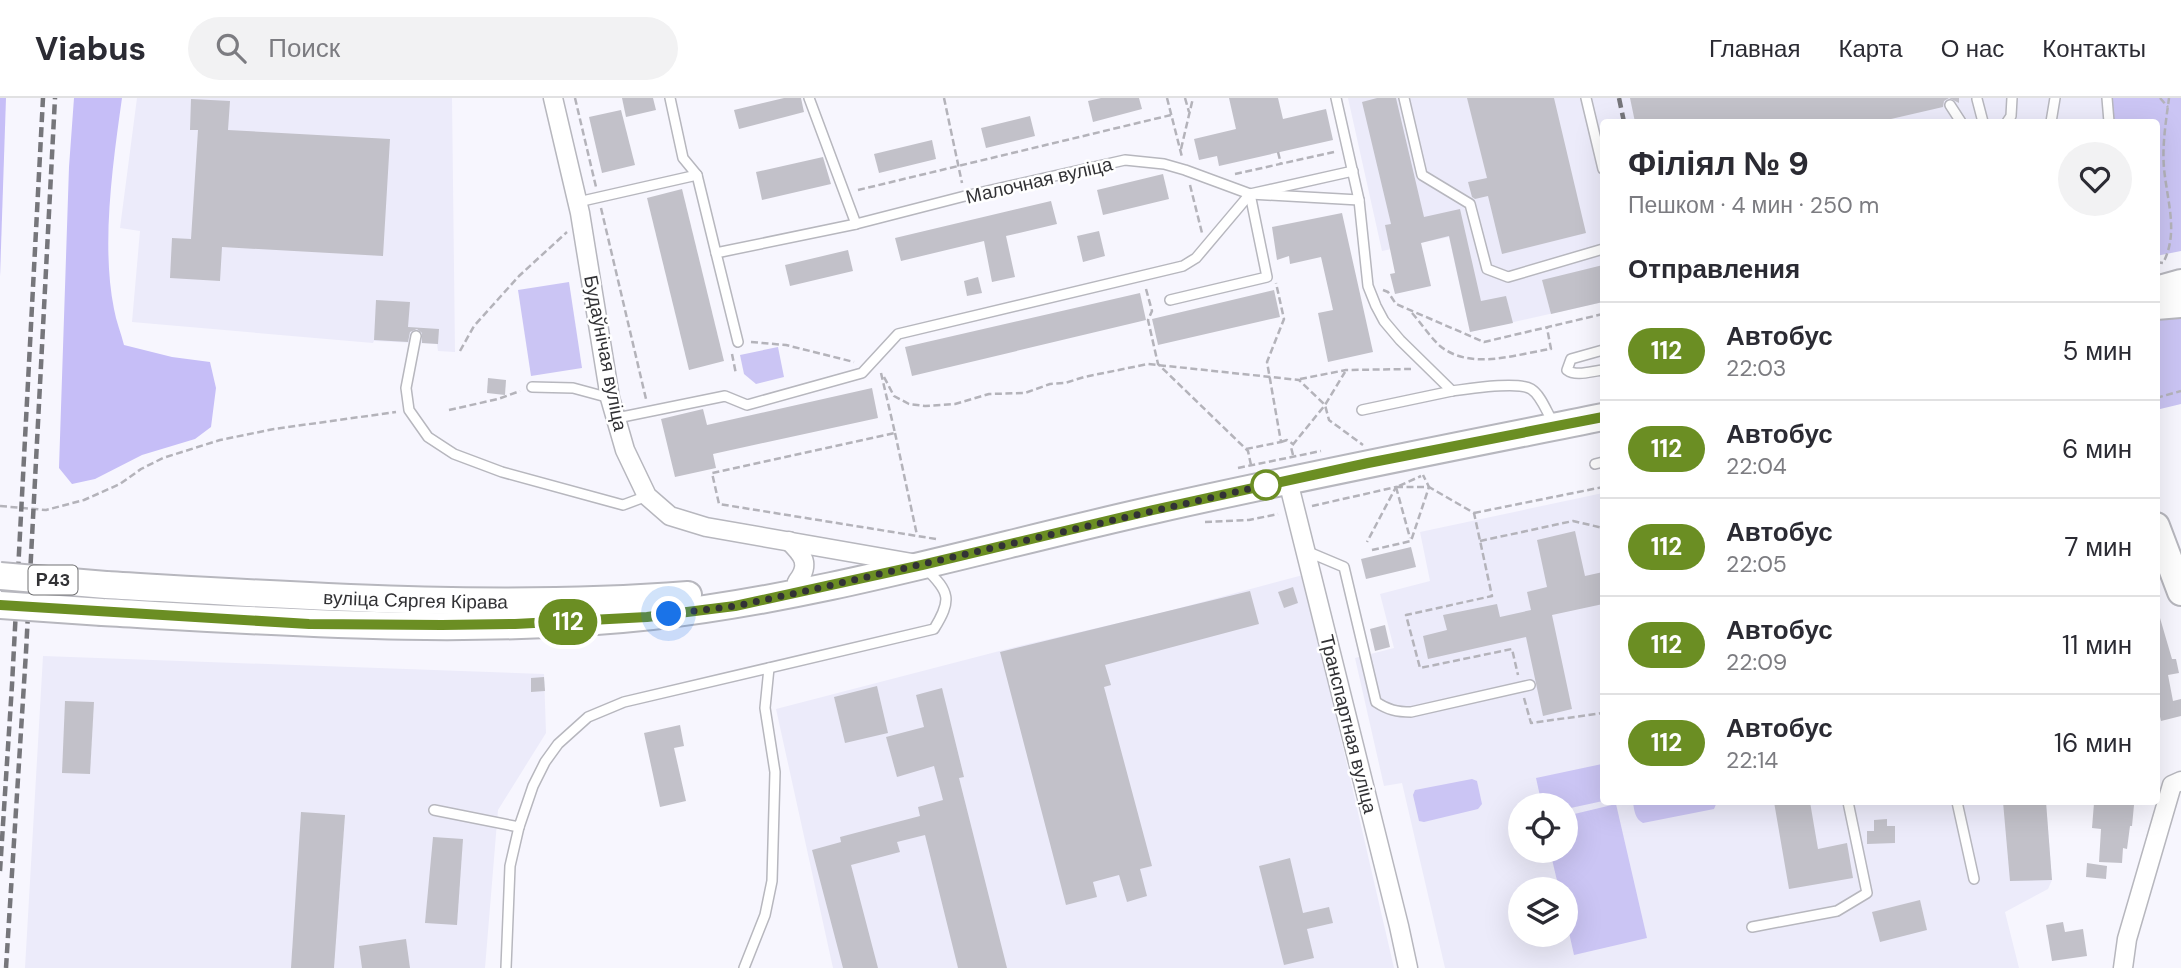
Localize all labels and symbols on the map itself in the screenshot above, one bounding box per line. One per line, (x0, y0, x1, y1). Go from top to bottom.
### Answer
street label: Малочная вуліца (963, 151, 1115, 210)
street label: Будаўнічая вуліца (578, 273, 633, 434)
unlabelled marker (1251, 470, 1281, 500)
road number: Р43 (28, 566, 78, 594)
street label: вуліца Сяргея Кірава (323, 585, 508, 615)
your location (651, 596, 686, 631)
line badge: 112 (528, 599, 608, 645)
street label: Транспартная вуліца (1314, 632, 1383, 816)

